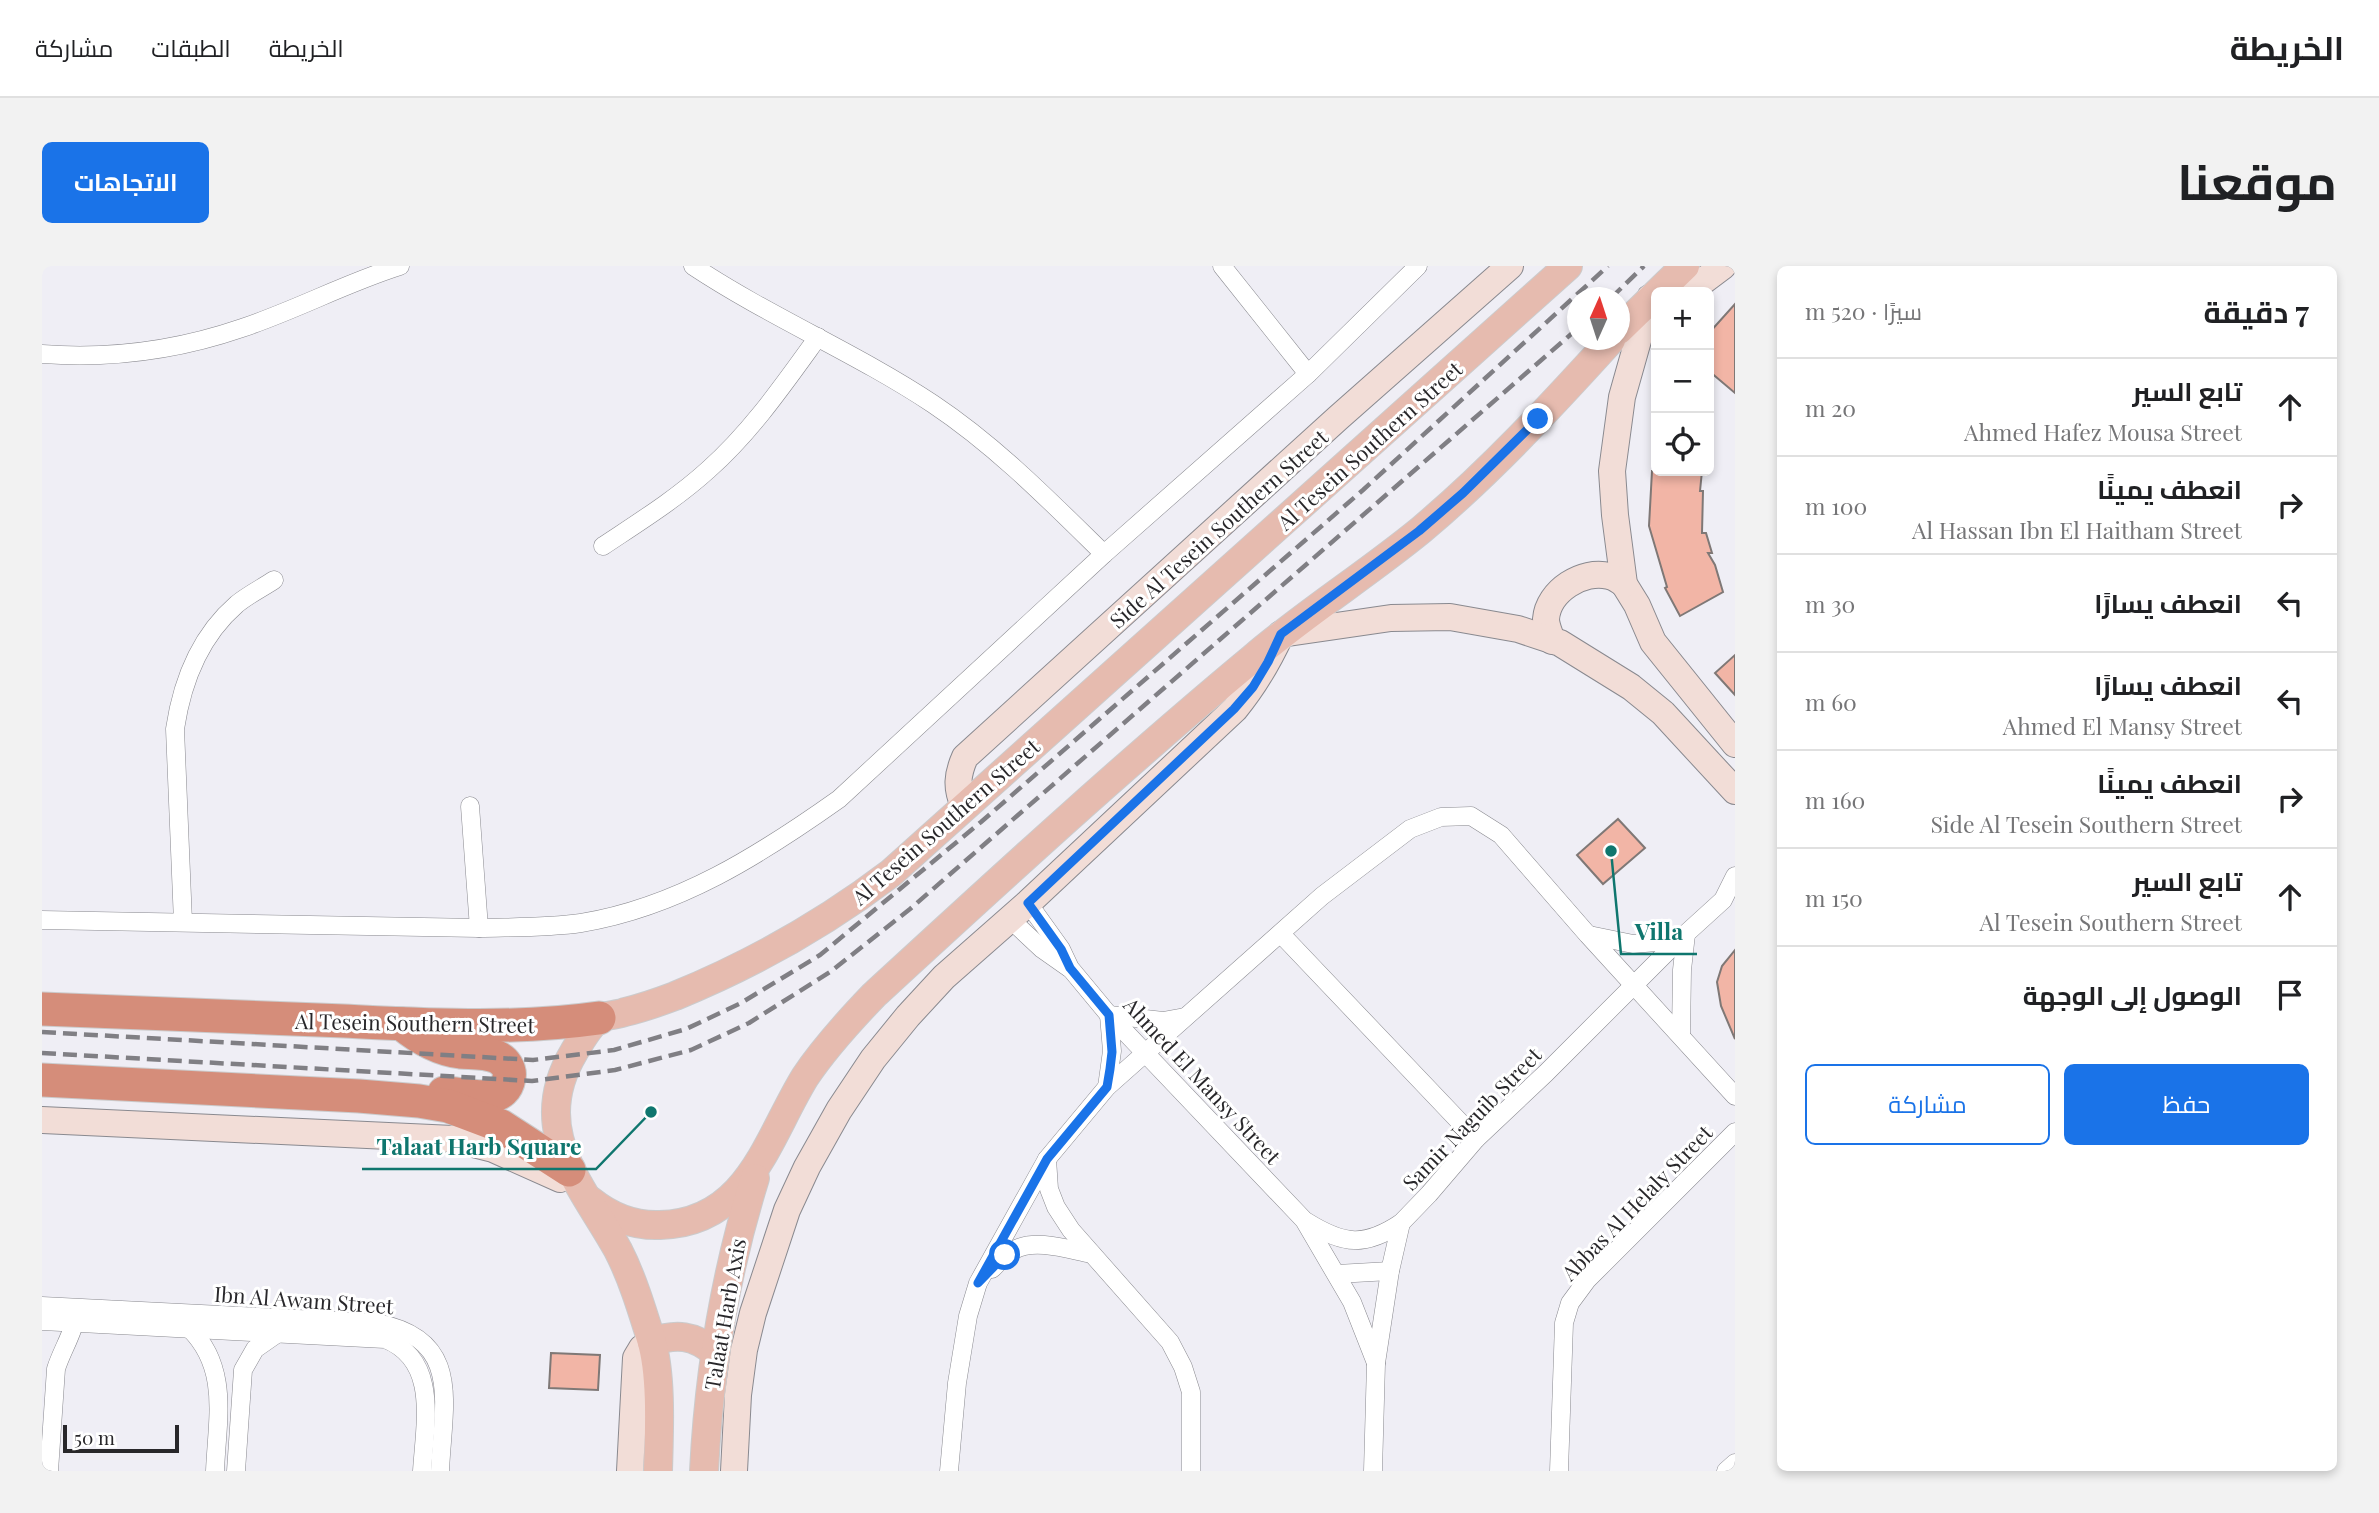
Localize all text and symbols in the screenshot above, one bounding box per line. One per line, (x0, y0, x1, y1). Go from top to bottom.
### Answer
text: الخريطة (2230, 24, 2344, 68)
text: مشاركة (35, 31, 113, 63)
text: الطبقات (151, 31, 231, 63)
text: الخريطة (269, 31, 344, 63)
button: الاتجاهات (42, 142, 209, 223)
text: موقعنا (2177, 147, 2337, 212)
north arrow (1567, 287, 1630, 350)
map controls (1651, 287, 1714, 476)
button: + (1651, 287, 1714, 350)
text: 7 دقيقة (2204, 291, 2309, 331)
text: سيرًا · 520 m (1805, 295, 1922, 326)
button: − (1651, 350, 1714, 413)
street label: Al Tesein Southern Street (1270, 354, 1468, 536)
text: تابع السير (2133, 373, 2242, 408)
icon: ahead (2271, 388, 2309, 426)
text: 20 m (1805, 392, 1856, 423)
route end (1522, 403, 1553, 434)
button: locate (1651, 413, 1714, 476)
text: Ahmed Hafez Mousa Street (1964, 416, 2242, 447)
street label: Side Al Tesein Southern Street (1103, 422, 1333, 634)
text: انعطف يمينًا (2097, 471, 2242, 506)
icon: right (2271, 486, 2309, 524)
text: 100 m (1805, 490, 1867, 521)
text: Al Hassan Ibn El Haitham Street (1912, 514, 2242, 545)
icon: left (2271, 584, 2309, 622)
text: انعطف يسارًا (2094, 585, 2242, 620)
text: 30 m (1805, 588, 1855, 619)
text: انعطف يسارًا (2094, 667, 2242, 702)
icon: left (2271, 682, 2309, 720)
text: 60 m (1805, 686, 1857, 717)
text: Ahmed El Mansy Street (2003, 710, 2242, 741)
street label: Al Tesein Southern Street (845, 731, 1045, 911)
text: انعطف يمينًا (2097, 765, 2242, 800)
icon: right (2271, 780, 2309, 818)
text: 160 m (1805, 784, 1865, 815)
text: Side Al Tesein Southern Street (1930, 808, 2242, 839)
text: تابع السير (2133, 863, 2242, 898)
icon: ahead (2271, 878, 2309, 916)
text: 150 m (1805, 882, 1863, 913)
text: Al Tesein Southern Street (1980, 906, 2242, 937)
callout: Villa (1621, 910, 1697, 954)
text: Villa (1634, 915, 1683, 946)
icon: arrive (2271, 976, 2309, 1014)
text: الوصول إلى الوجهة (2023, 977, 2242, 1012)
street label: Ahmed El Mansy Street (1118, 990, 1288, 1170)
street label: Al Tesein Southern Street (294, 1006, 536, 1038)
street label: Samir Naguib Street (1395, 1040, 1547, 1196)
button: مشاركة (1805, 1064, 2050, 1145)
button: حفظ (2064, 1064, 2309, 1145)
street label: Abbas Al Helaly Street (1554, 1118, 1718, 1287)
callout: Talaat Harb Square (362, 1125, 596, 1169)
text: Talaat Harb Square (377, 1130, 582, 1161)
street label: Talaat Harb Axis (697, 1236, 751, 1392)
route start (989, 1239, 1020, 1270)
street label: Ibn Al Awam Street (213, 1279, 395, 1319)
scale bar (63, 1422, 178, 1454)
text: 50 m (74, 1424, 115, 1450)

